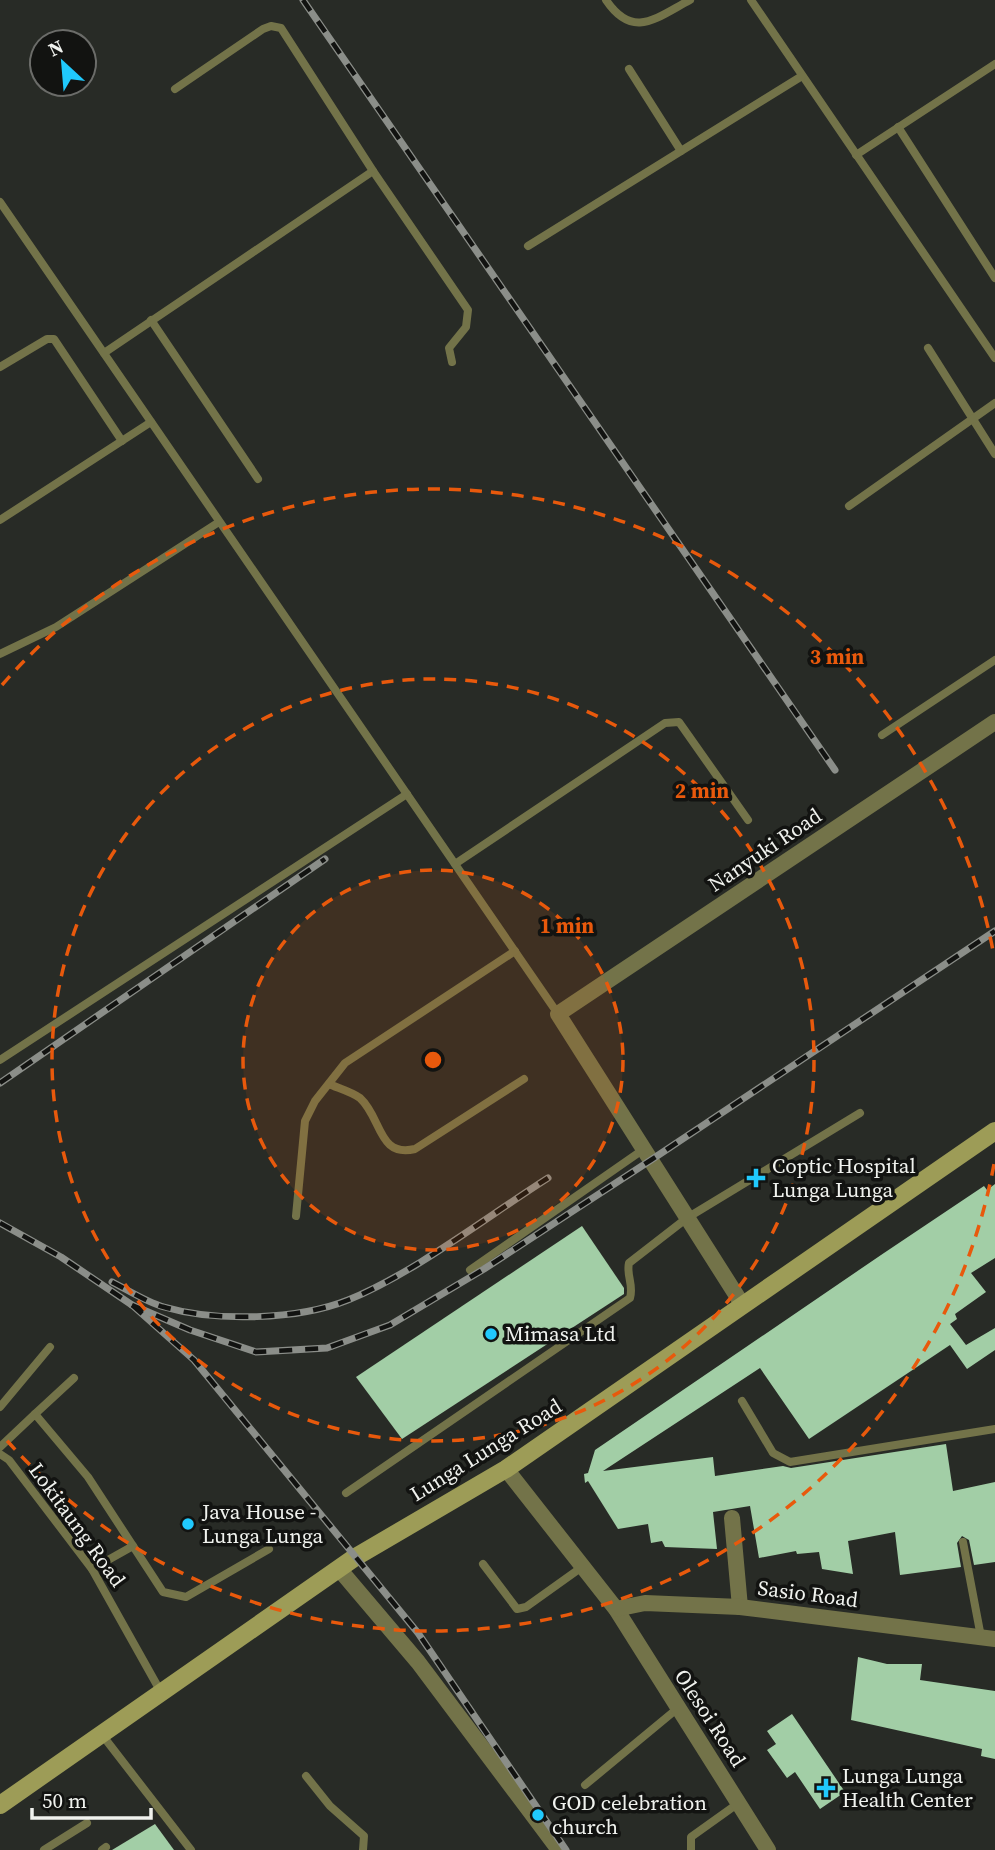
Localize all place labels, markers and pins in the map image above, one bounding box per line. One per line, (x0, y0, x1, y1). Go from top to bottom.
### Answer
centre of rings (421, 1048, 445, 1072)
place label: Coptic Hospital Lunga Lunga (772, 1151, 916, 1204)
marker: Coptic Hospital Lunga Lunga (746, 1168, 766, 1188)
place label: Mimasa Ltd (505, 1319, 616, 1348)
marker: Mimasa Ltd (483, 1326, 499, 1342)
place label: Java House - Lunga Lunga (201, 1497, 323, 1550)
marker: Java House - Lunga Lunga (180, 1516, 196, 1532)
place label: Lunga Lunga Health Center (842, 1761, 973, 1814)
marker: Lunga Lunga Health Center (816, 1778, 836, 1798)
place label: GOD celebration church (552, 1788, 707, 1841)
marker: GOD celebration church (530, 1807, 546, 1823)

